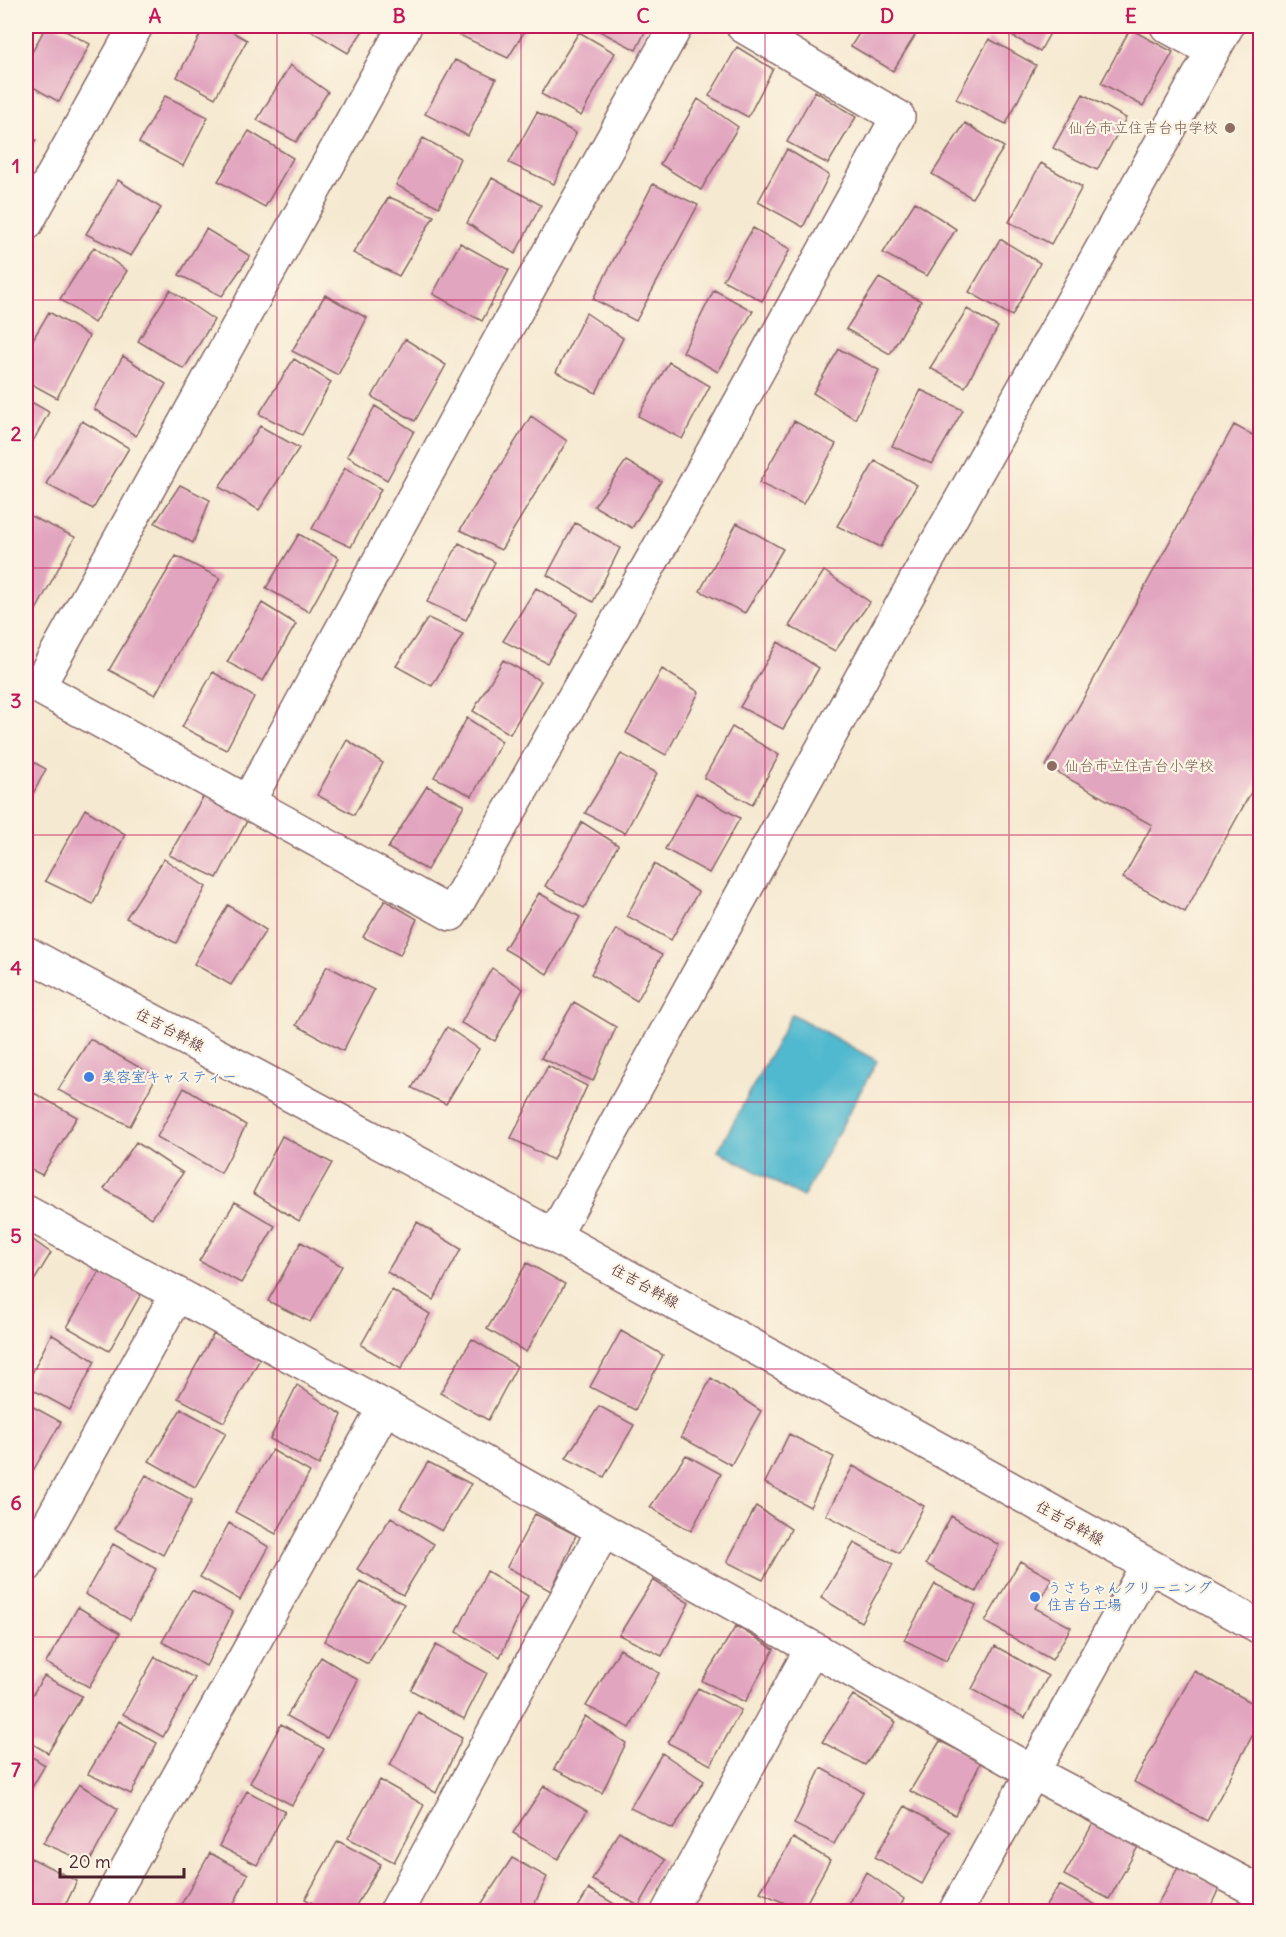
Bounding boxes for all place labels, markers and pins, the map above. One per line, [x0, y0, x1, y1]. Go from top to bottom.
place label: 仙台市立住吉台中学校 [1068, 118, 1218, 137]
marker: 仙台市立住吉台中学校 [1223, 121, 1237, 135]
place label: 仙台市立住吉台小学校 [1064, 756, 1214, 775]
marker: 仙台市立住吉台小学校 [1045, 759, 1059, 773]
place label: 美容室キャスティー [101, 1067, 237, 1086]
marker: 美容室キャスティー [82, 1070, 96, 1084]
place label: うさちゃんクリーニング 住吉台工場 [1047, 1578, 1212, 1614]
marker: うさちゃんクリーニング 住吉台工場 [1028, 1590, 1042, 1604]

